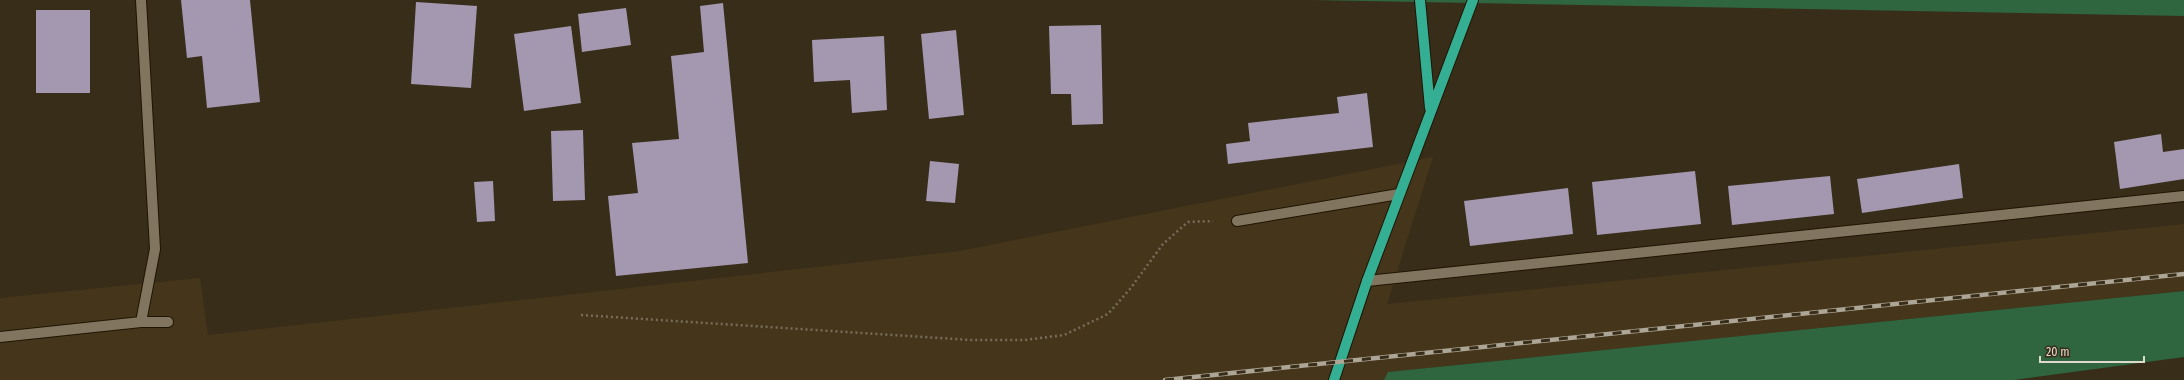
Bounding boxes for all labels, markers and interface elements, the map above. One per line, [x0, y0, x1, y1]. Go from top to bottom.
scale bar [2040, 338, 2144, 364]
text: 20 m [2046, 345, 2070, 359]

